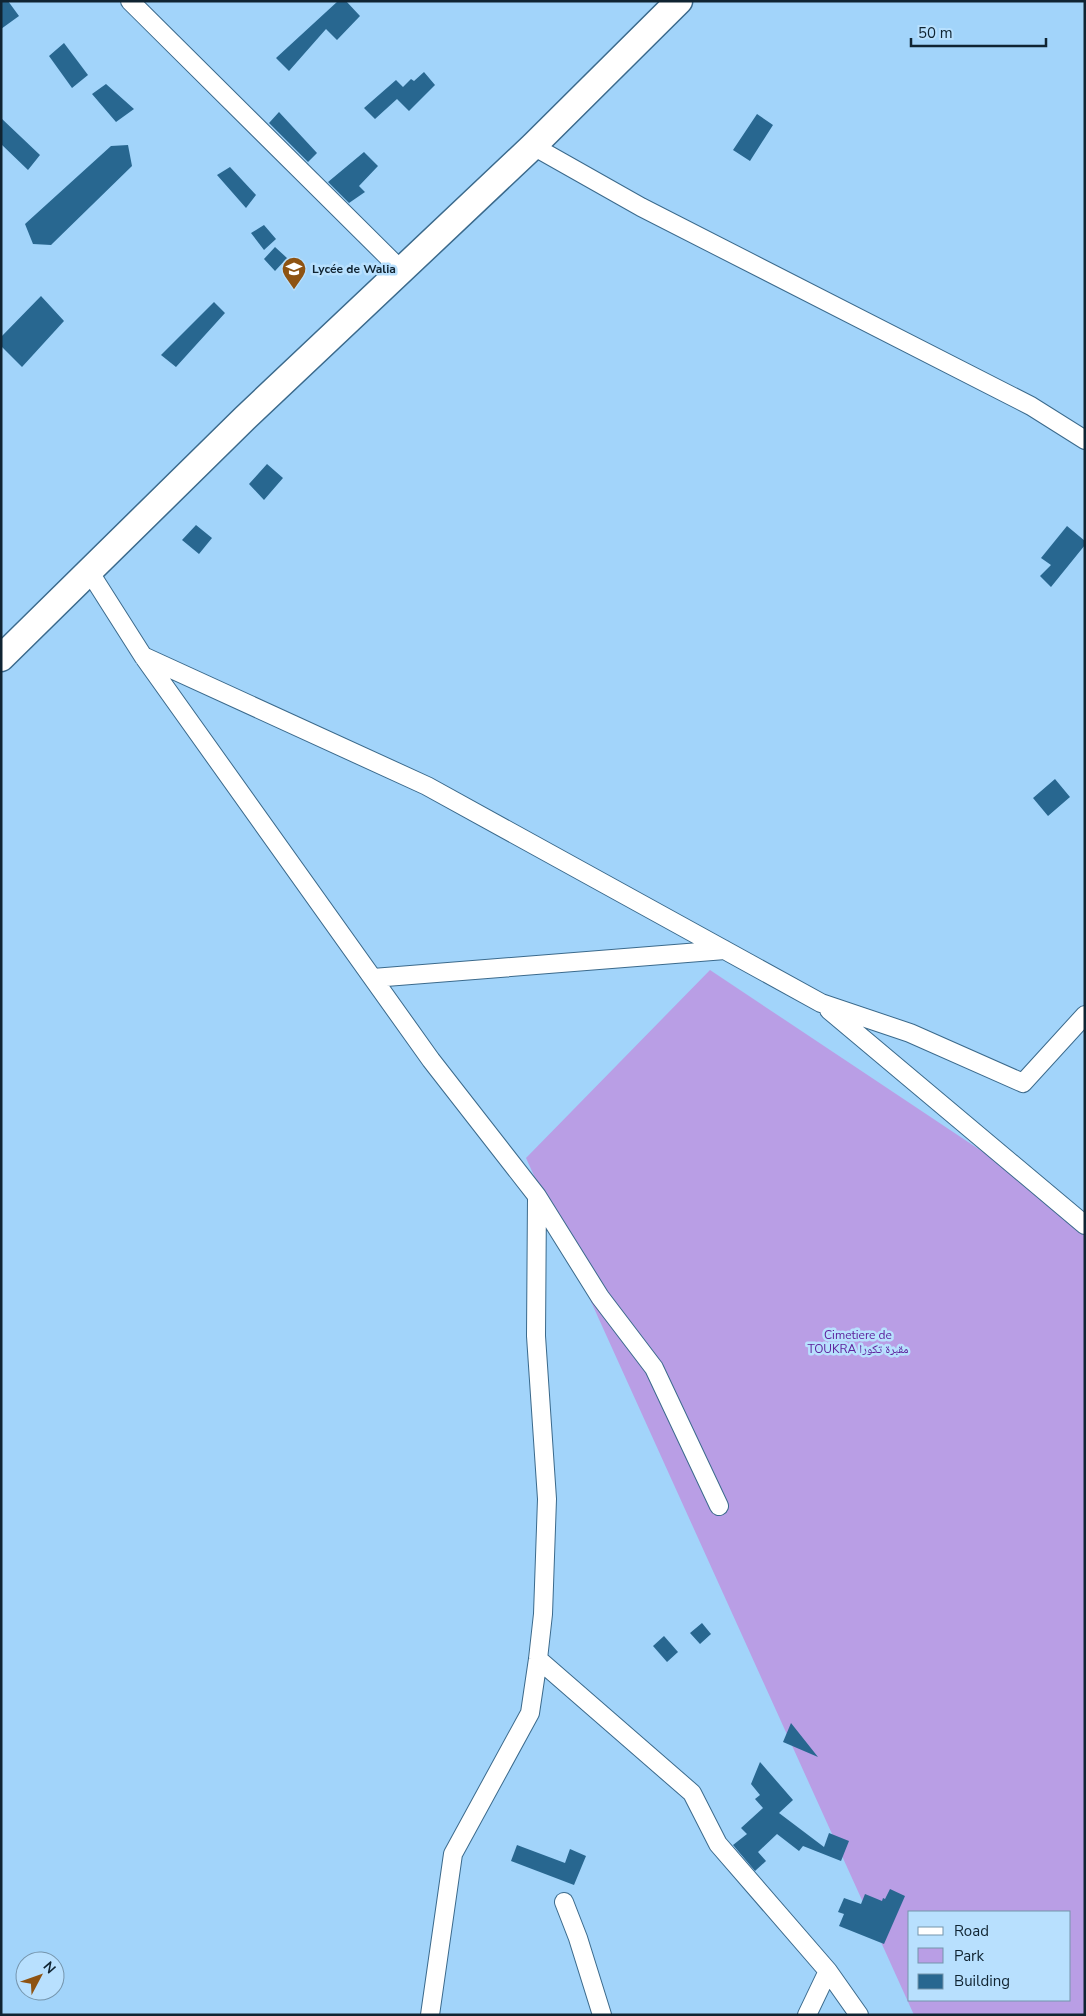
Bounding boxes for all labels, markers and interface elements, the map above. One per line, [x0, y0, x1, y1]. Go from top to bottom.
scale bar [911, 15, 1046, 47]
text: 50 m [918, 23, 953, 43]
school or university icon: Lycée de Walia [281, 256, 307, 290]
place label: Lycée de Walia [312, 261, 396, 277]
park label: Cimetiere de TOUKRA مقبرة تكورا [807, 1327, 909, 1357]
legend [908, 1911, 1071, 2001]
text: Road [954, 1921, 989, 1941]
text: Park [954, 1946, 984, 1966]
north arrow [15, 1951, 65, 2001]
text: N [39, 1958, 60, 1978]
text: Building [954, 1971, 1010, 1991]

